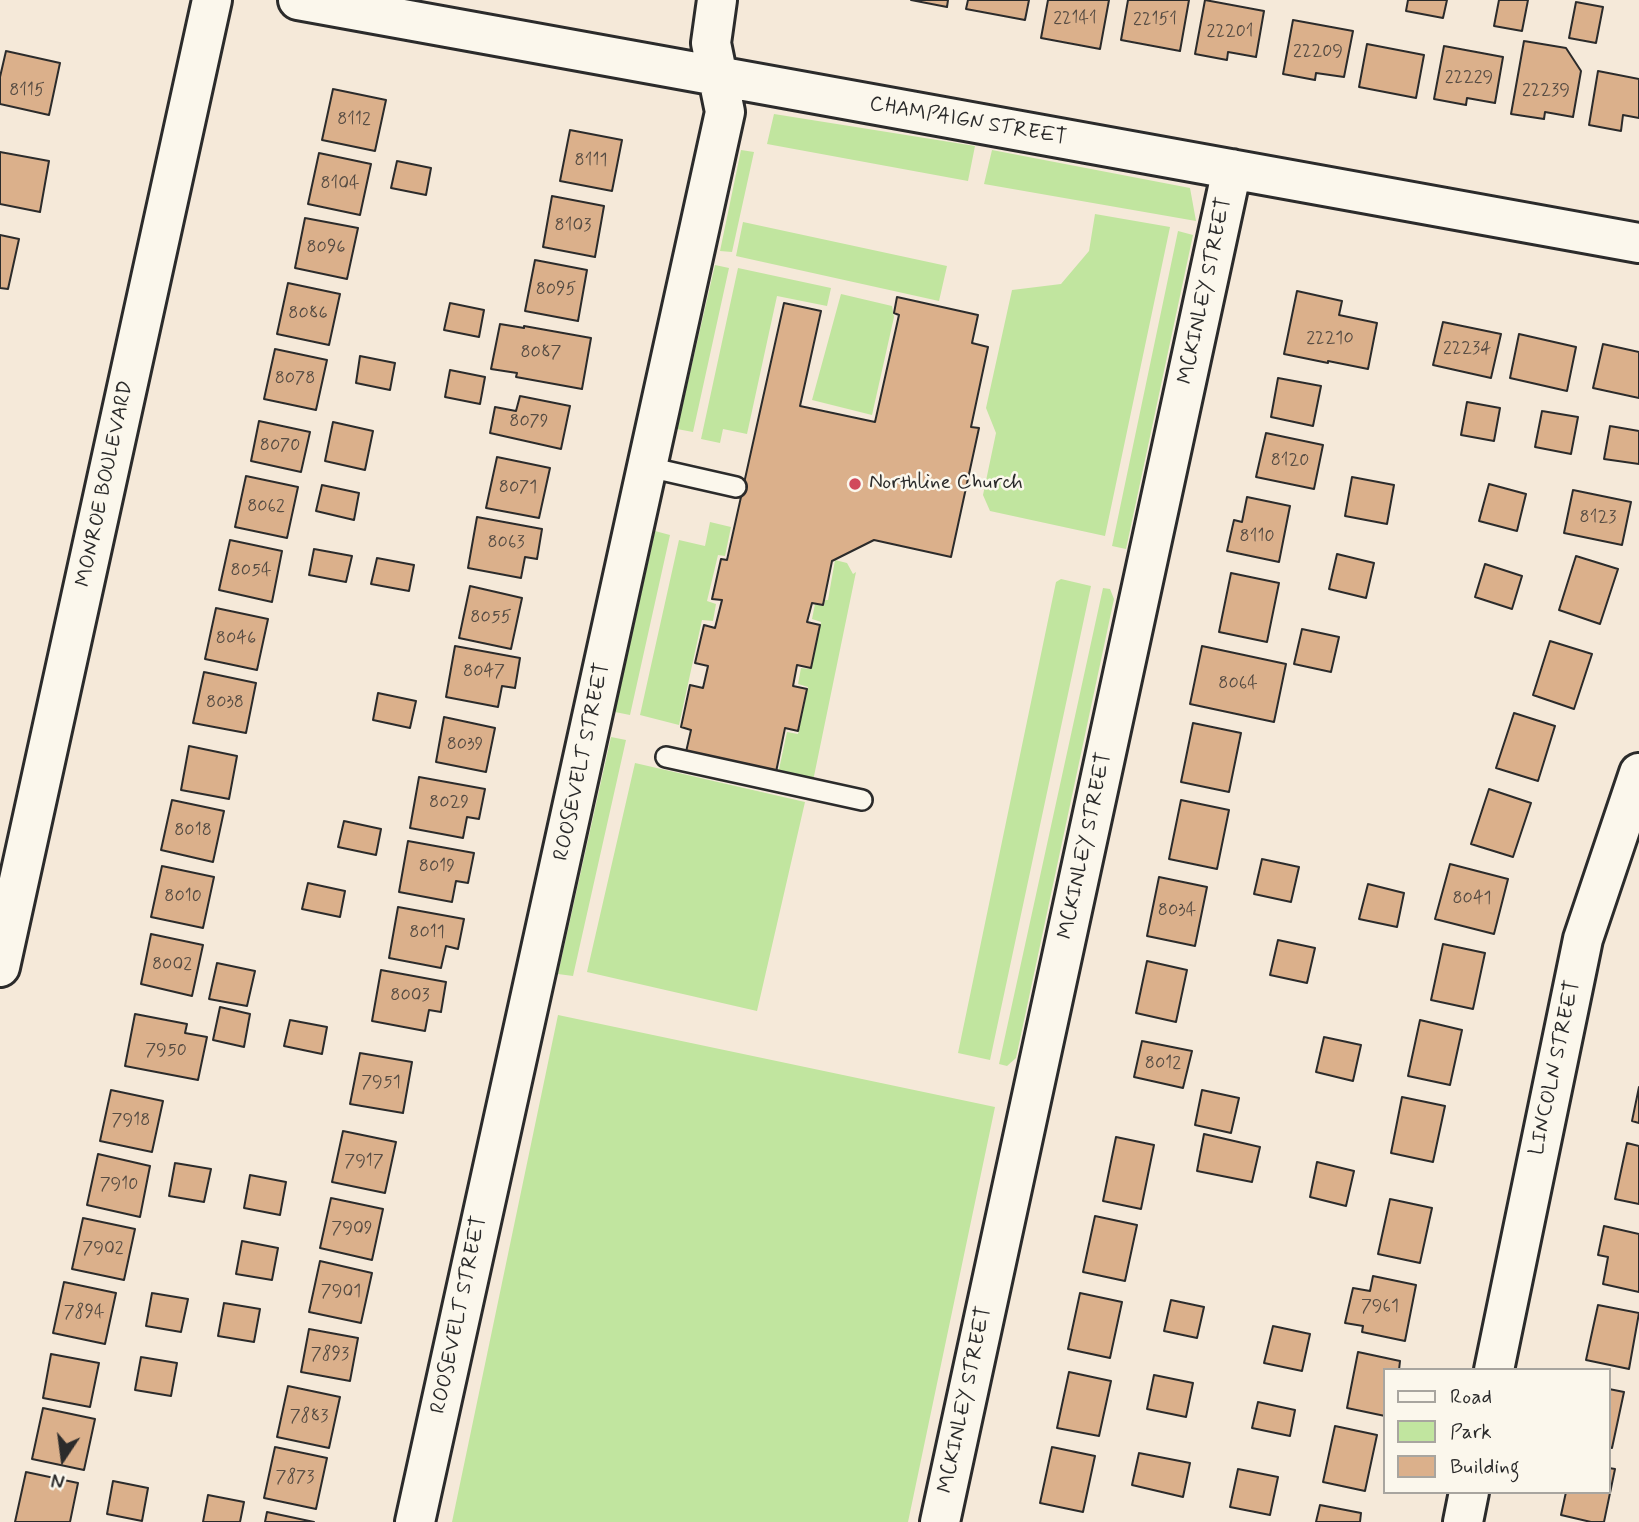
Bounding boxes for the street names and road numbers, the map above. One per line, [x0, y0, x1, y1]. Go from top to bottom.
street label: CHAMPAIGN STREET [867, 92, 1069, 152]
street label: MCKINLEY STREET [1174, 195, 1238, 387]
street label: MONROE BOULEVARD [72, 379, 140, 589]
street label: ROOSEVELT STREET [550, 661, 616, 863]
street label: MCKINLEY STREET [1054, 750, 1118, 942]
street label: LINCOLN STREET [1525, 978, 1587, 1158]
street label: ROOSEVELT STREET [427, 1214, 493, 1416]
street label: MCKINLEY STREET [934, 1304, 998, 1496]

